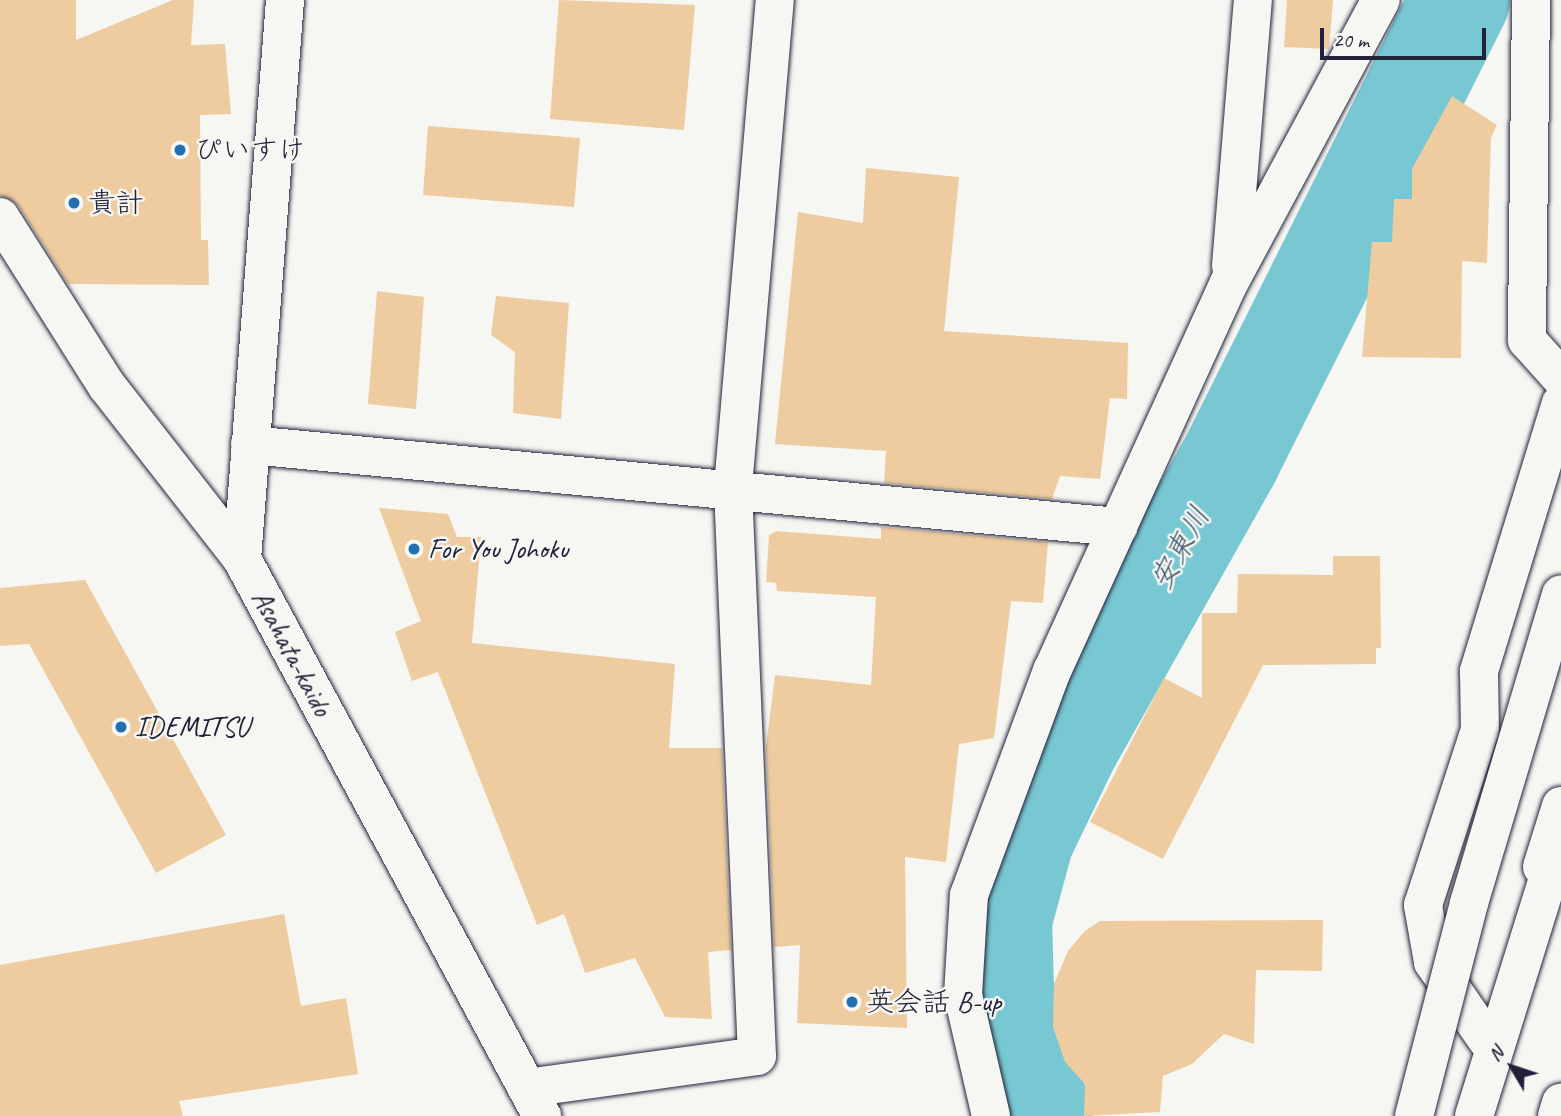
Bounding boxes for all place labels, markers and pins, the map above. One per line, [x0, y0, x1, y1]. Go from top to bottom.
place label: ぴいすけ [194, 133, 306, 167]
marker: ぴいすけ [172, 142, 188, 158]
place label: 貴計 [88, 186, 144, 220]
marker: 貴計 [66, 195, 82, 211]
place label: For You Johoku [428, 532, 568, 566]
marker: For You Johoku [406, 541, 422, 557]
place label: IDEMITSU [135, 710, 249, 744]
marker: IDEMITSU [113, 719, 129, 735]
place label: 英会話 B-up [866, 985, 1001, 1019]
marker: 英会話 B-up [844, 994, 860, 1010]

